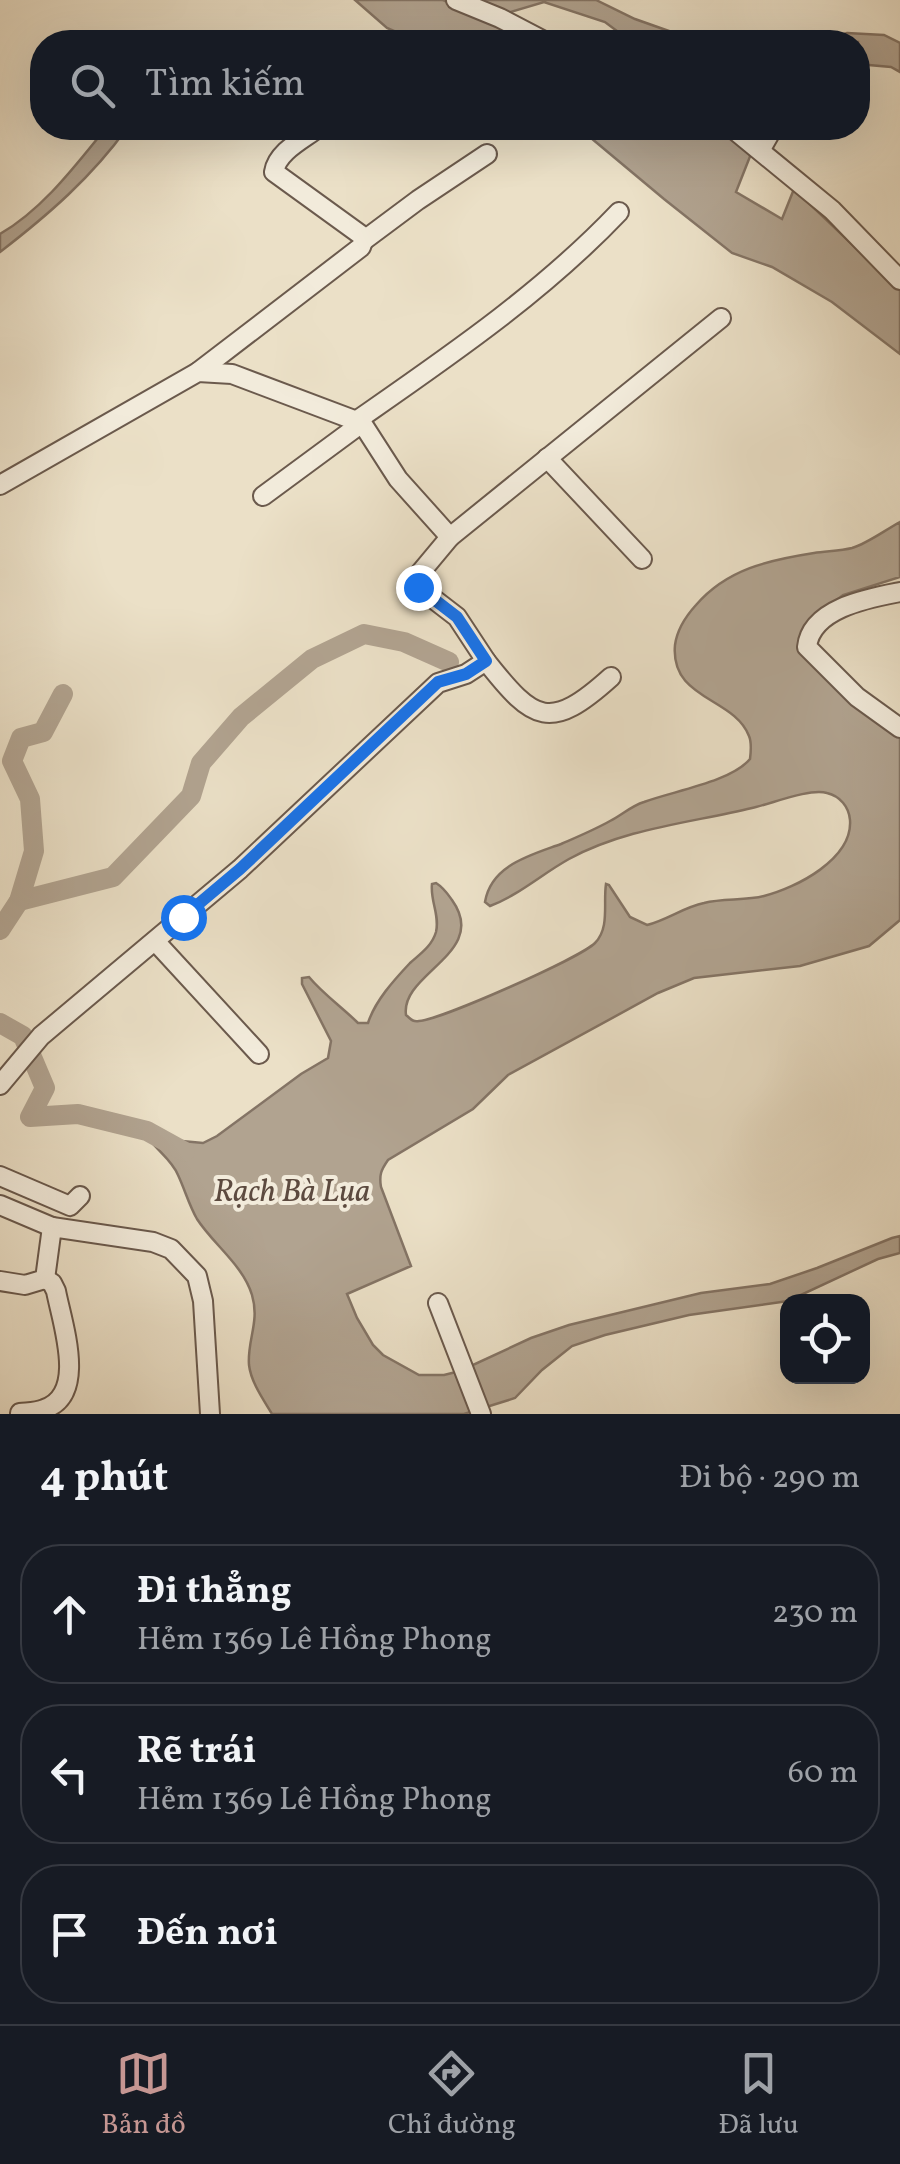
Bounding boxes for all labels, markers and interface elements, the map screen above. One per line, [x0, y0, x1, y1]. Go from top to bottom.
search box [30, 30, 870, 140]
icon: search [65, 58, 120, 113]
text: Tìm kiếm [145, 59, 305, 112]
route end [396, 565, 442, 611]
route start [161, 895, 207, 941]
water label: Rạch Bà Lụa [214, 1171, 370, 1215]
map controls [780, 1294, 870, 1384]
button: locate [780, 1294, 870, 1384]
text: 4 phút [40, 1450, 168, 1509]
text: Đi bộ · 290 m [679, 1457, 860, 1501]
text: Đi thẳng [137, 1566, 292, 1619]
icon: ahead [42, 1587, 97, 1642]
text: 230 m [772, 1592, 858, 1636]
text: Hẻm 1369 Lê Hồng Phong [137, 1619, 492, 1663]
text: Rẽ trái [137, 1726, 256, 1779]
icon: left [42, 1747, 97, 1802]
text: 60 m [788, 1752, 858, 1796]
text: Hẻm 1369 Lê Hồng Phong [137, 1779, 492, 1823]
icon: arrive [42, 1907, 97, 1962]
text: Đến nơi [137, 1908, 278, 1961]
tab: Bản đồ [101, 2046, 186, 2145]
tab: Chỉ đường [388, 2046, 516, 2145]
tab: Đã lưu [718, 2046, 799, 2145]

